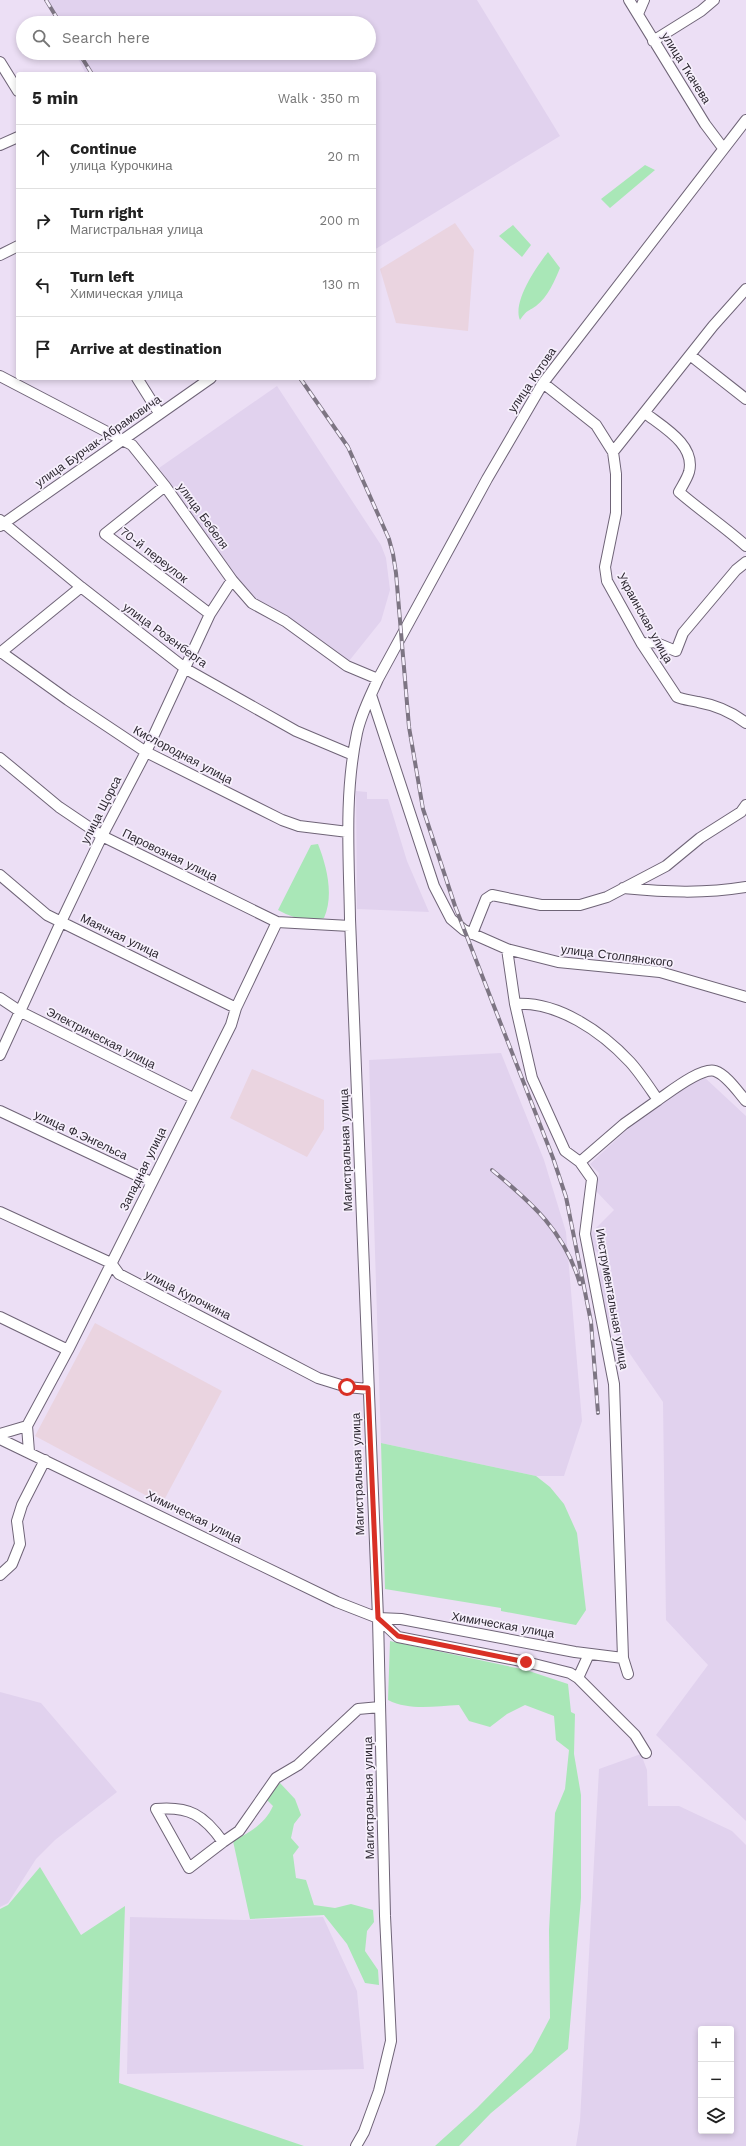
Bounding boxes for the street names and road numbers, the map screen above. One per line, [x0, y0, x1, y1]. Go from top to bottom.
street label: улица Ткачева [658, 30, 714, 107]
street label: улица Котова [505, 345, 559, 415]
street label: улица Бурчак-Абрамовича [32, 392, 164, 490]
street label: улица Бебеля [174, 480, 232, 552]
street label: 70-й переулок [117, 524, 191, 586]
street label: Украинская улица [614, 571, 676, 666]
street label: улица Розенберга [120, 600, 210, 670]
street label: Кислородная улица [131, 723, 235, 787]
street label: улица Щорса [78, 773, 124, 846]
street label: Паровозная улица [120, 826, 220, 884]
street label: Маячная улица [78, 911, 162, 961]
street label: улица Столпянского [560, 942, 674, 970]
street label: Электрическая улица [44, 1004, 158, 1072]
street label: Магистральная улица [337, 1088, 355, 1212]
street label: улица Ф.Энгельса [32, 1107, 130, 1163]
street label: Западная улица [117, 1125, 169, 1213]
street label: Инструментальная улица [593, 1227, 631, 1371]
street label: улица Курочкина [143, 1267, 234, 1323]
street label: Магистральная улица [349, 1412, 367, 1536]
street label: Химическая улица [144, 1488, 244, 1546]
street label: Химическая улица [450, 1609, 556, 1641]
street label: Магистральная улица [361, 1736, 377, 1860]

